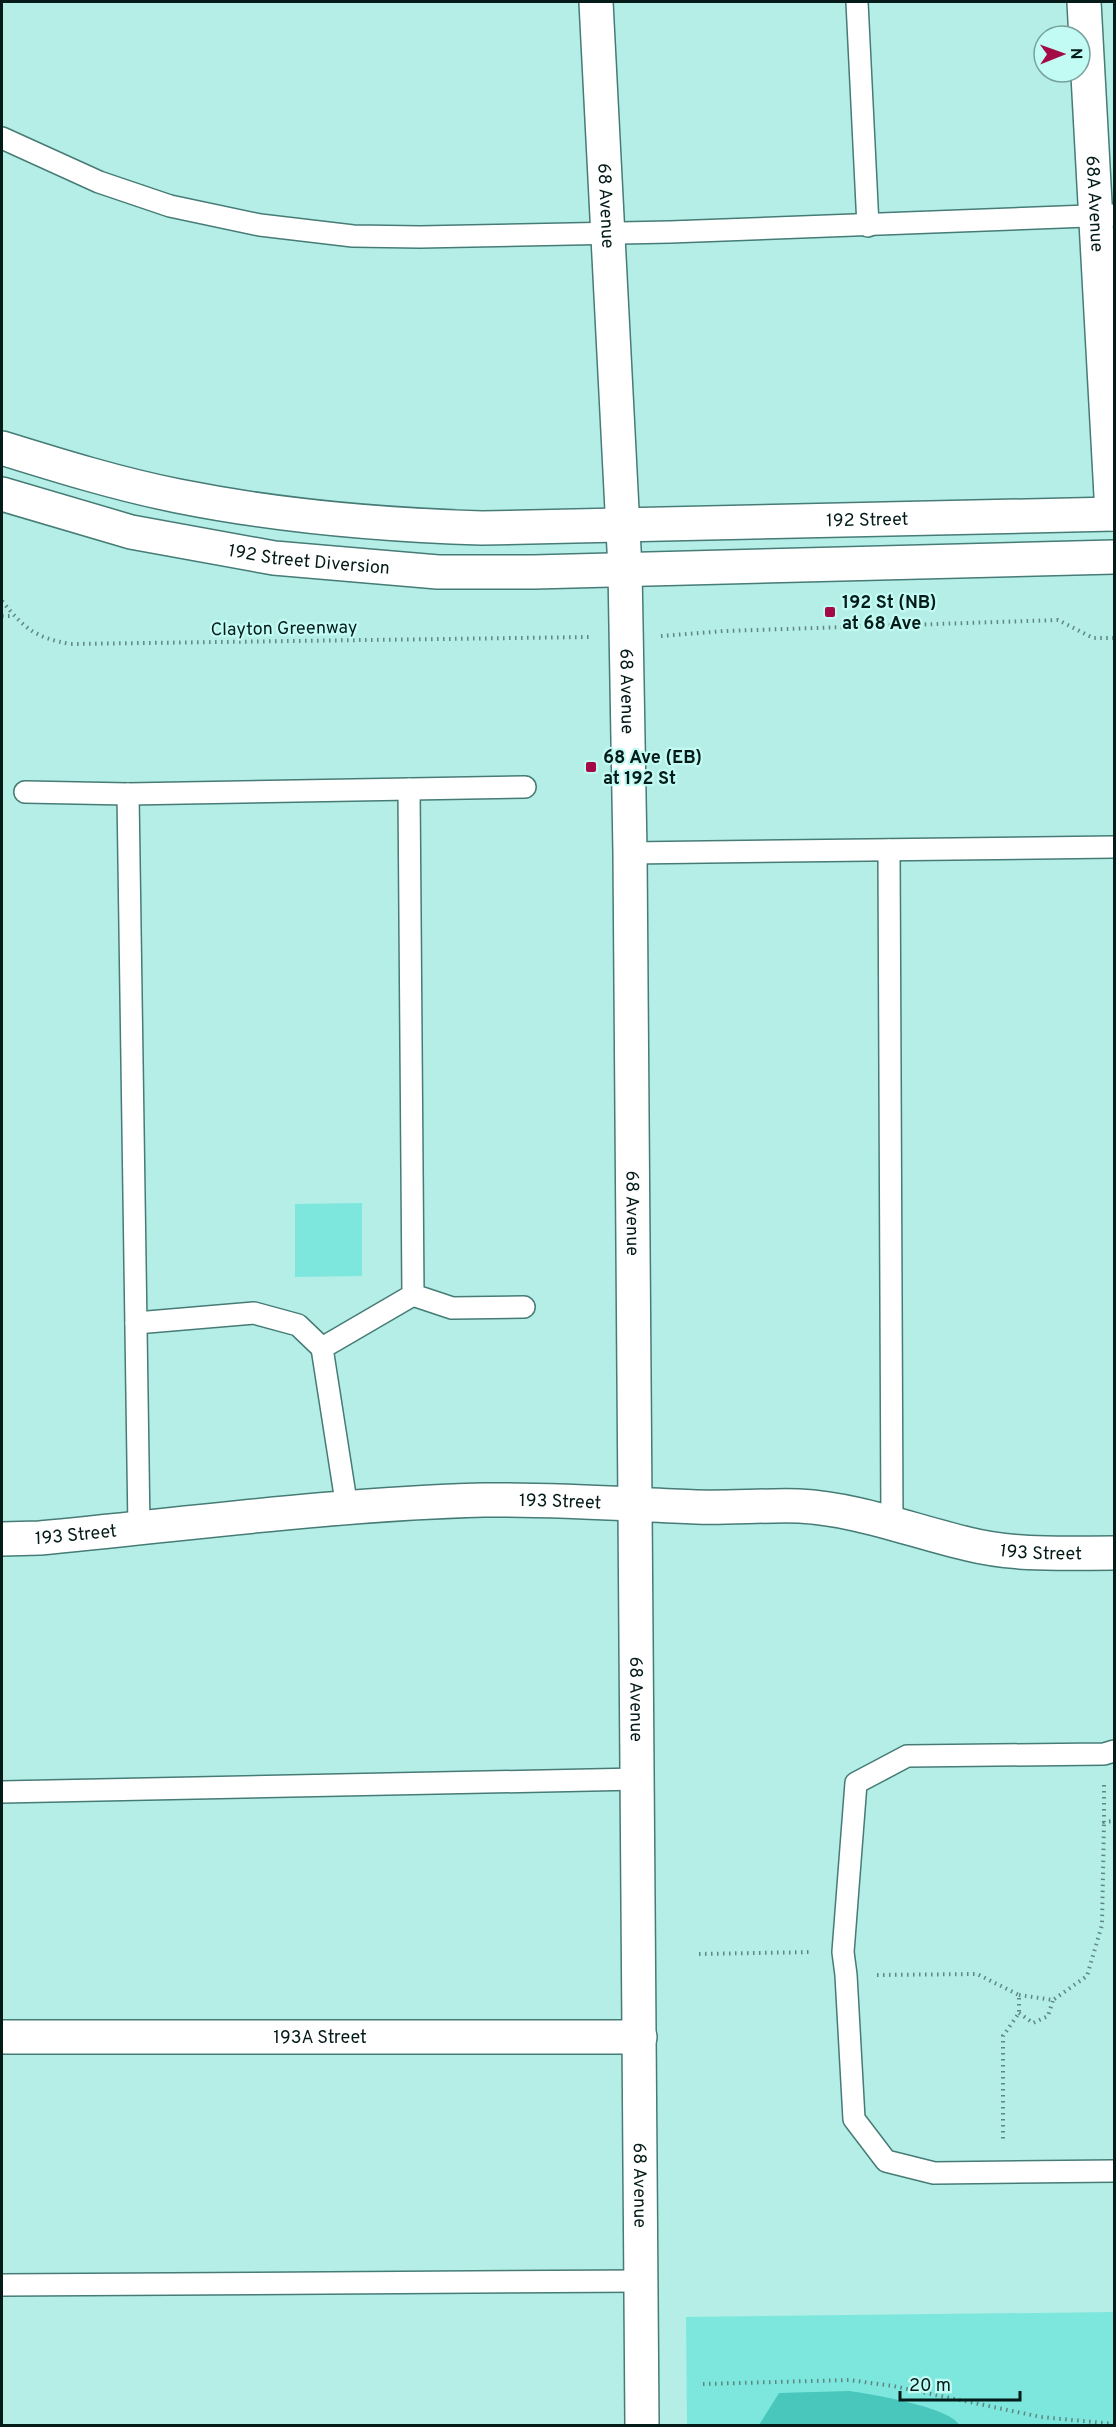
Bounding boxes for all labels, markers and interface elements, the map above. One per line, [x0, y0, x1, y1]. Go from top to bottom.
north arrow [1032, 24, 1092, 84]
text: N [1065, 48, 1085, 60]
street label: 68A Avenue [1079, 155, 1108, 253]
street label: 68 Avenue [591, 163, 619, 249]
street label: 192 Street [826, 509, 909, 533]
street label: 192 Street Diversion [226, 540, 391, 581]
place label: 192 St (NB) at 68 Ave [842, 592, 937, 636]
marker: 192 St (NB) at 68 Ave [823, 605, 837, 619]
street label: Clayton Greenway [210, 617, 358, 642]
street label: 68 Avenue [613, 648, 638, 734]
place label: 68 Ave (EB) at 192 St [603, 747, 702, 791]
marker: 68 Ave (EB) at 192 St [584, 760, 598, 774]
street label: 68 Avenue [619, 1170, 643, 1256]
street label: 193 Street [519, 1490, 602, 1515]
street label: 193 Street [35, 1520, 118, 1551]
street label: 193 Street [998, 1540, 1082, 1566]
street label: 68 Avenue [623, 1656, 647, 1742]
street label: 193A Street [273, 2027, 367, 2050]
street label: 68 Avenue [627, 2142, 650, 2228]
scale bar [900, 2364, 1020, 2402]
text: 20 m [909, 2375, 951, 2398]

